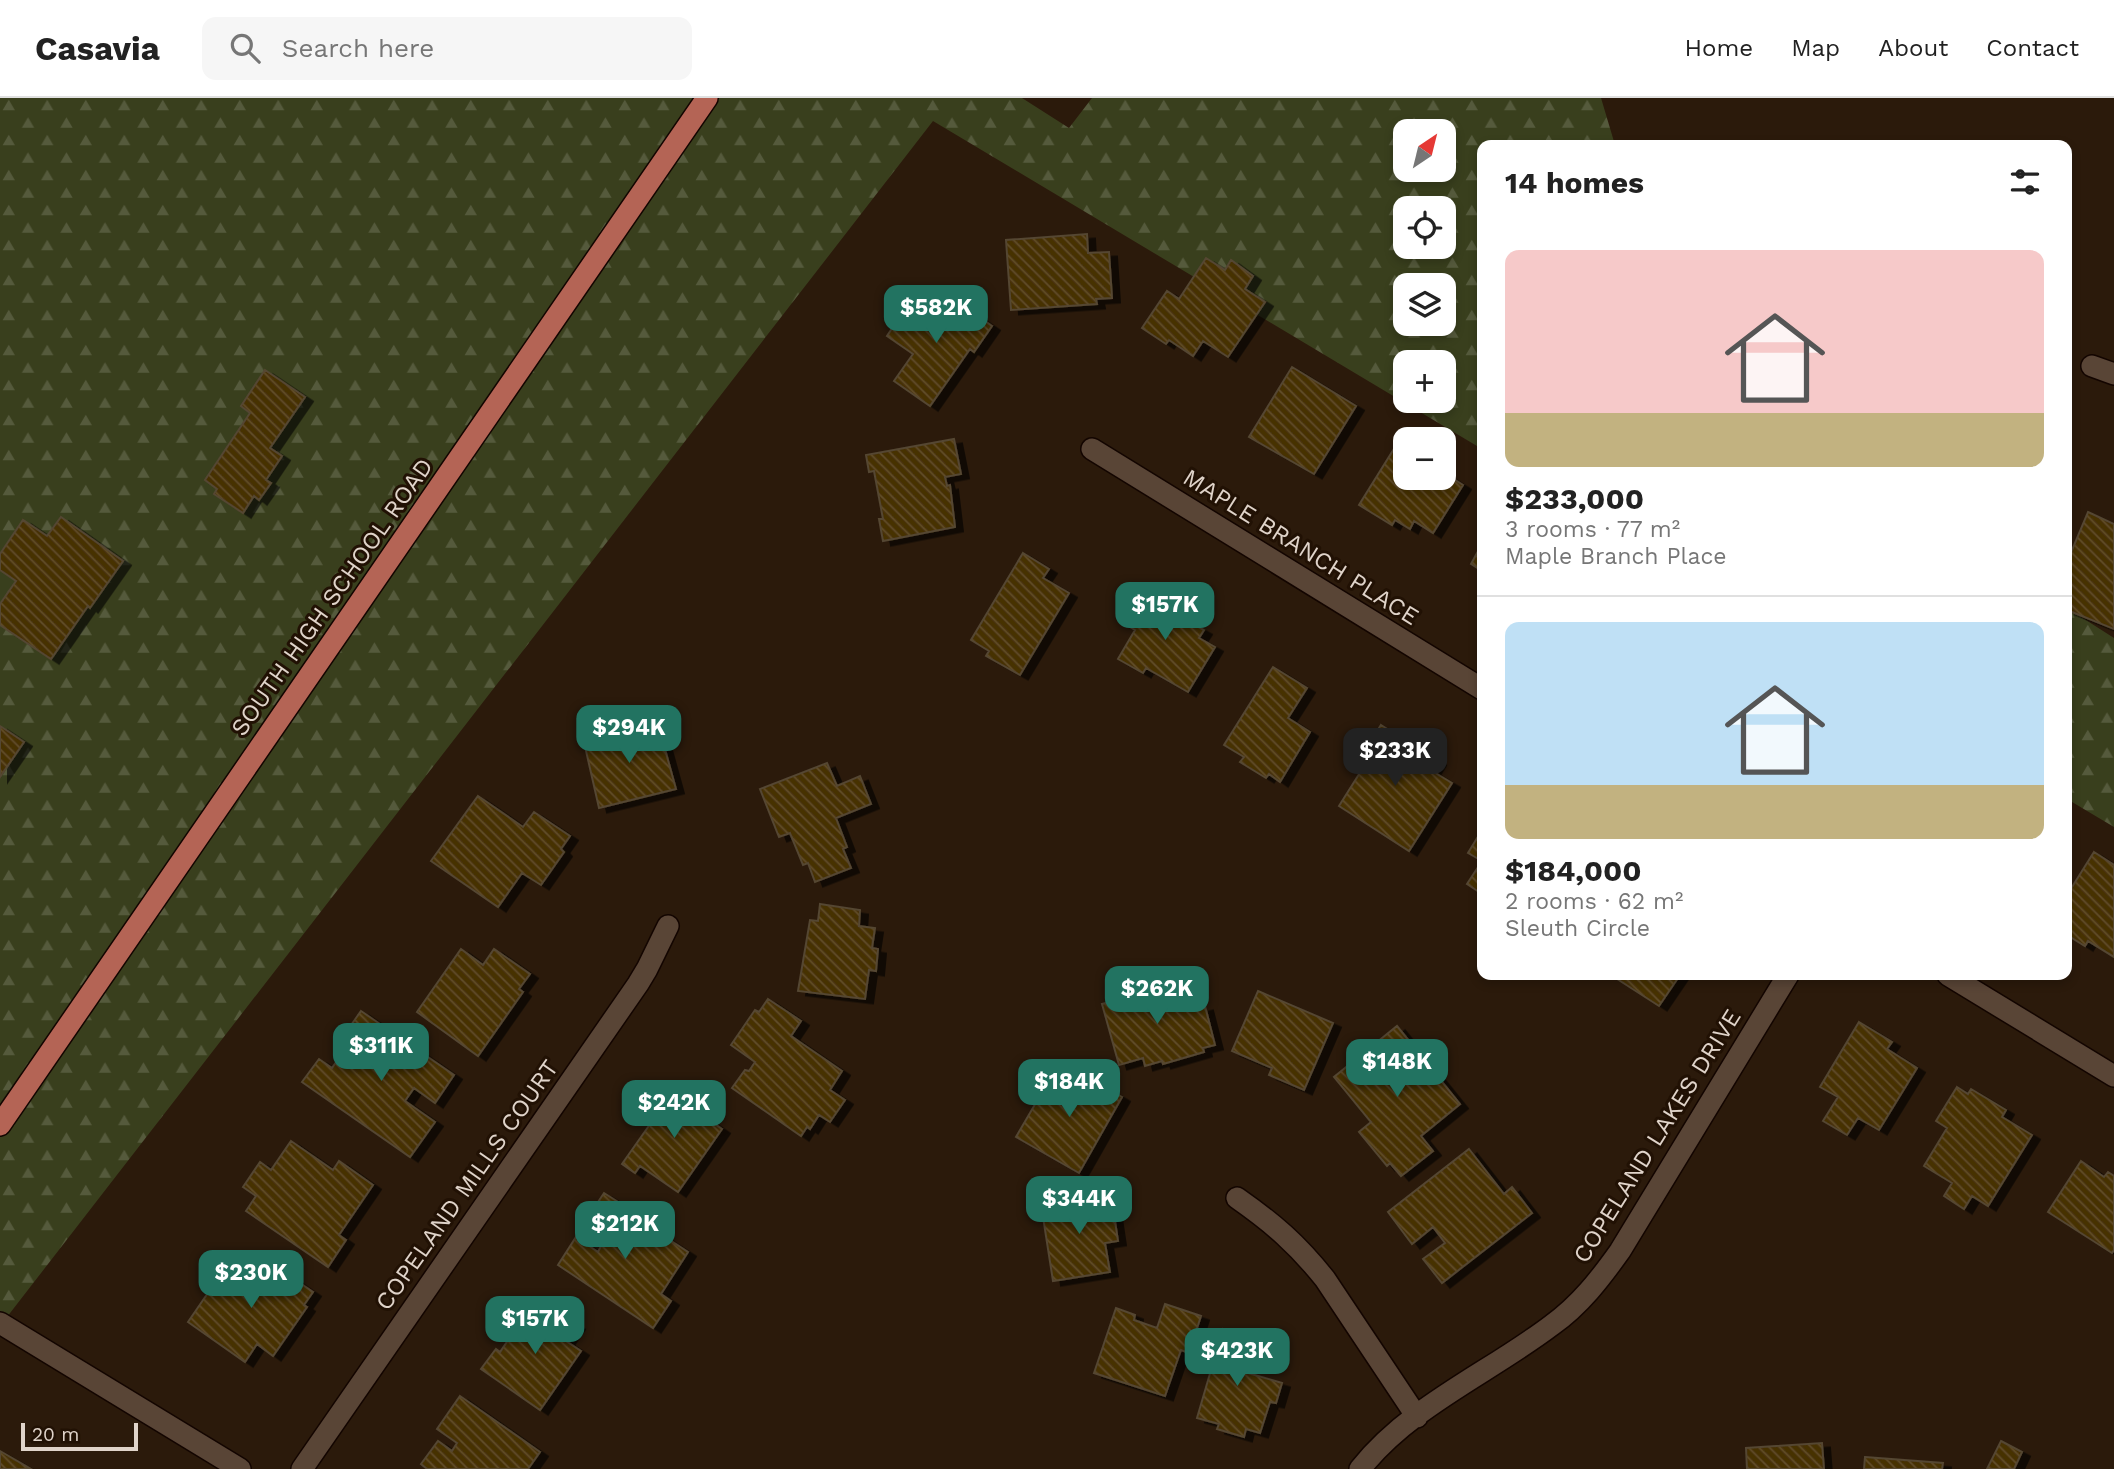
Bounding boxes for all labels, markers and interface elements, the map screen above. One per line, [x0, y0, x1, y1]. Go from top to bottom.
search box [202, 17, 692, 80]
text: Casavia [35, 29, 160, 68]
icon: search [226, 29, 264, 67]
text: Search here [282, 33, 434, 63]
text: Home [1685, 34, 1753, 62]
text: Map [1791, 34, 1840, 62]
text: About [1878, 34, 1948, 62]
text: Contact [1986, 34, 2079, 62]
north arrow [1393, 119, 1456, 182]
map controls [1393, 119, 1456, 490]
icon: filters [2006, 163, 2044, 201]
text: 14 homes [1505, 165, 1644, 200]
button: locate [1393, 196, 1456, 259]
button: layers [1393, 273, 1456, 336]
pin: $582K [887, 286, 985, 345]
text: $582K [900, 294, 972, 321]
icon: home [1712, 295, 1838, 421]
button: + [1393, 350, 1456, 413]
button: − [1393, 427, 1456, 490]
street label: SOUTH HIGH SCHOOL ROAD [225, 453, 439, 741]
street label: MAPLE BRANCH PLACE [1178, 463, 1424, 631]
text: $233,000 [1505, 481, 1644, 516]
text: 3 rooms · 77 m² [1505, 516, 1680, 543]
text: Maple Branch Place [1505, 543, 1727, 570]
pin: $157K [1116, 582, 1214, 642]
text: $157K [1131, 591, 1199, 618]
icon: home [1712, 667, 1838, 793]
pin: $294K [580, 706, 678, 765]
text: $294K [592, 714, 666, 741]
pin: $233K [1346, 728, 1444, 788]
text: $233K [1359, 737, 1431, 764]
text: $184,000 [1505, 853, 1642, 888]
text: 2 rooms · 62 m² [1505, 888, 1683, 915]
text: Sleuth Circle [1505, 915, 1650, 942]
pin: $262K [1108, 967, 1206, 1026]
text: $262K [1121, 975, 1193, 1002]
street label: COPELAND LAKES DRIVE [1567, 1004, 1747, 1268]
pin: $311K [332, 1024, 430, 1083]
text: $311K [349, 1032, 413, 1059]
pin: $148K [1348, 1040, 1446, 1099]
text: $148K [1362, 1048, 1432, 1075]
street label: COPELAND MILLS COURT [370, 1055, 564, 1315]
pin: $184K [1020, 1060, 1118, 1119]
text: $184K [1034, 1068, 1104, 1095]
pin: $242K [625, 1080, 723, 1140]
text: $242K [638, 1089, 710, 1116]
pin: $344K [1030, 1176, 1128, 1236]
text: $344K [1042, 1185, 1116, 1212]
pin: $212K [576, 1202, 674, 1261]
text: $212K [591, 1210, 659, 1237]
pin: $230K [202, 1250, 300, 1310]
text: $230K [215, 1259, 287, 1286]
pin: $157K [486, 1296, 584, 1356]
text: $157K [501, 1305, 569, 1332]
pin: $423K [1188, 1328, 1286, 1388]
text: $423K [1201, 1337, 1273, 1364]
scale bar [21, 1420, 138, 1452]
text: 20 m [32, 1423, 79, 1446]

